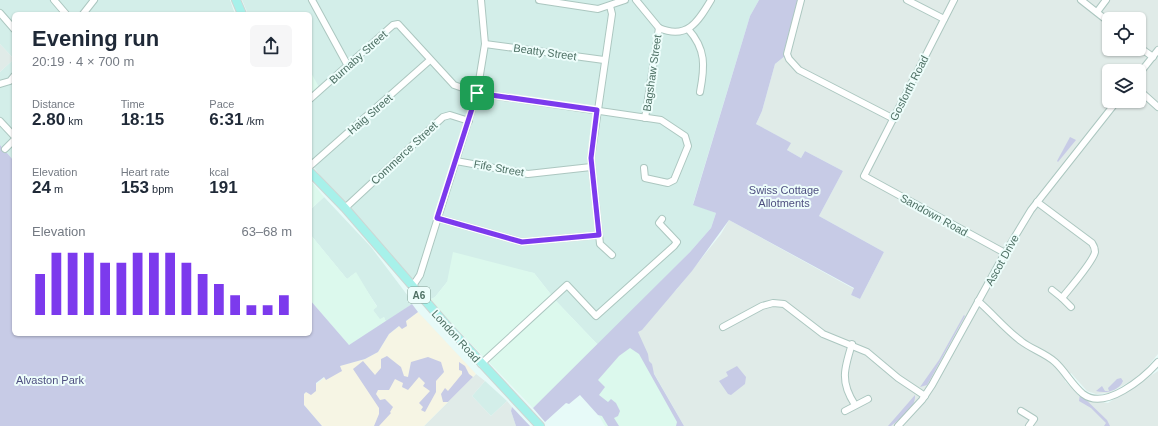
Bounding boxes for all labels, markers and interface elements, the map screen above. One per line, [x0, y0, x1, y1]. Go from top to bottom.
map controls [1102, 12, 1146, 108]
button: locate [1102, 12, 1146, 56]
button: share [250, 25, 292, 67]
text: Evening run [32, 26, 159, 51]
street label: Burnaby Street [327, 28, 389, 86]
street label: Bagshaw Street [641, 34, 663, 112]
street label: Beatty Street [513, 42, 577, 62]
street label: Gosforth Road [887, 53, 931, 123]
text: 20:19 · 4 × 700 m [32, 54, 134, 69]
button: layers [1102, 64, 1146, 108]
pin [460, 76, 494, 110]
icon: arrive [466, 82, 488, 104]
street label: Haig Street [345, 91, 395, 137]
text: Distance [32, 98, 75, 110]
text: Time [121, 98, 145, 110]
text: Pace [209, 98, 234, 110]
text: 2.80 [32, 110, 65, 129]
text: 18:15 [121, 110, 164, 129]
text: 6:31 [209, 110, 243, 129]
text: km [65, 115, 83, 127]
text: /km [243, 115, 264, 127]
street label: Commerce Street [368, 119, 440, 187]
street label: Fife Street [473, 158, 525, 178]
text: Elevation [32, 166, 77, 178]
text: Heart rate [121, 166, 170, 178]
text: kcal [209, 166, 229, 178]
text: 24 [32, 178, 51, 197]
text: 153 [121, 178, 149, 197]
text: 191 [209, 178, 238, 197]
text: m [51, 183, 63, 195]
text: bpm [149, 183, 174, 195]
park label: Swiss Cottage Allotments [749, 184, 819, 209]
street label: Sandown Road [898, 192, 970, 238]
text: Elevation [32, 224, 85, 239]
text: 63–68 m [241, 224, 292, 239]
street label: Ascot Drive [983, 232, 1021, 288]
road number: A6 [408, 287, 430, 303]
street label: London Road [429, 307, 483, 365]
park label: Alvaston Park [16, 374, 84, 386]

